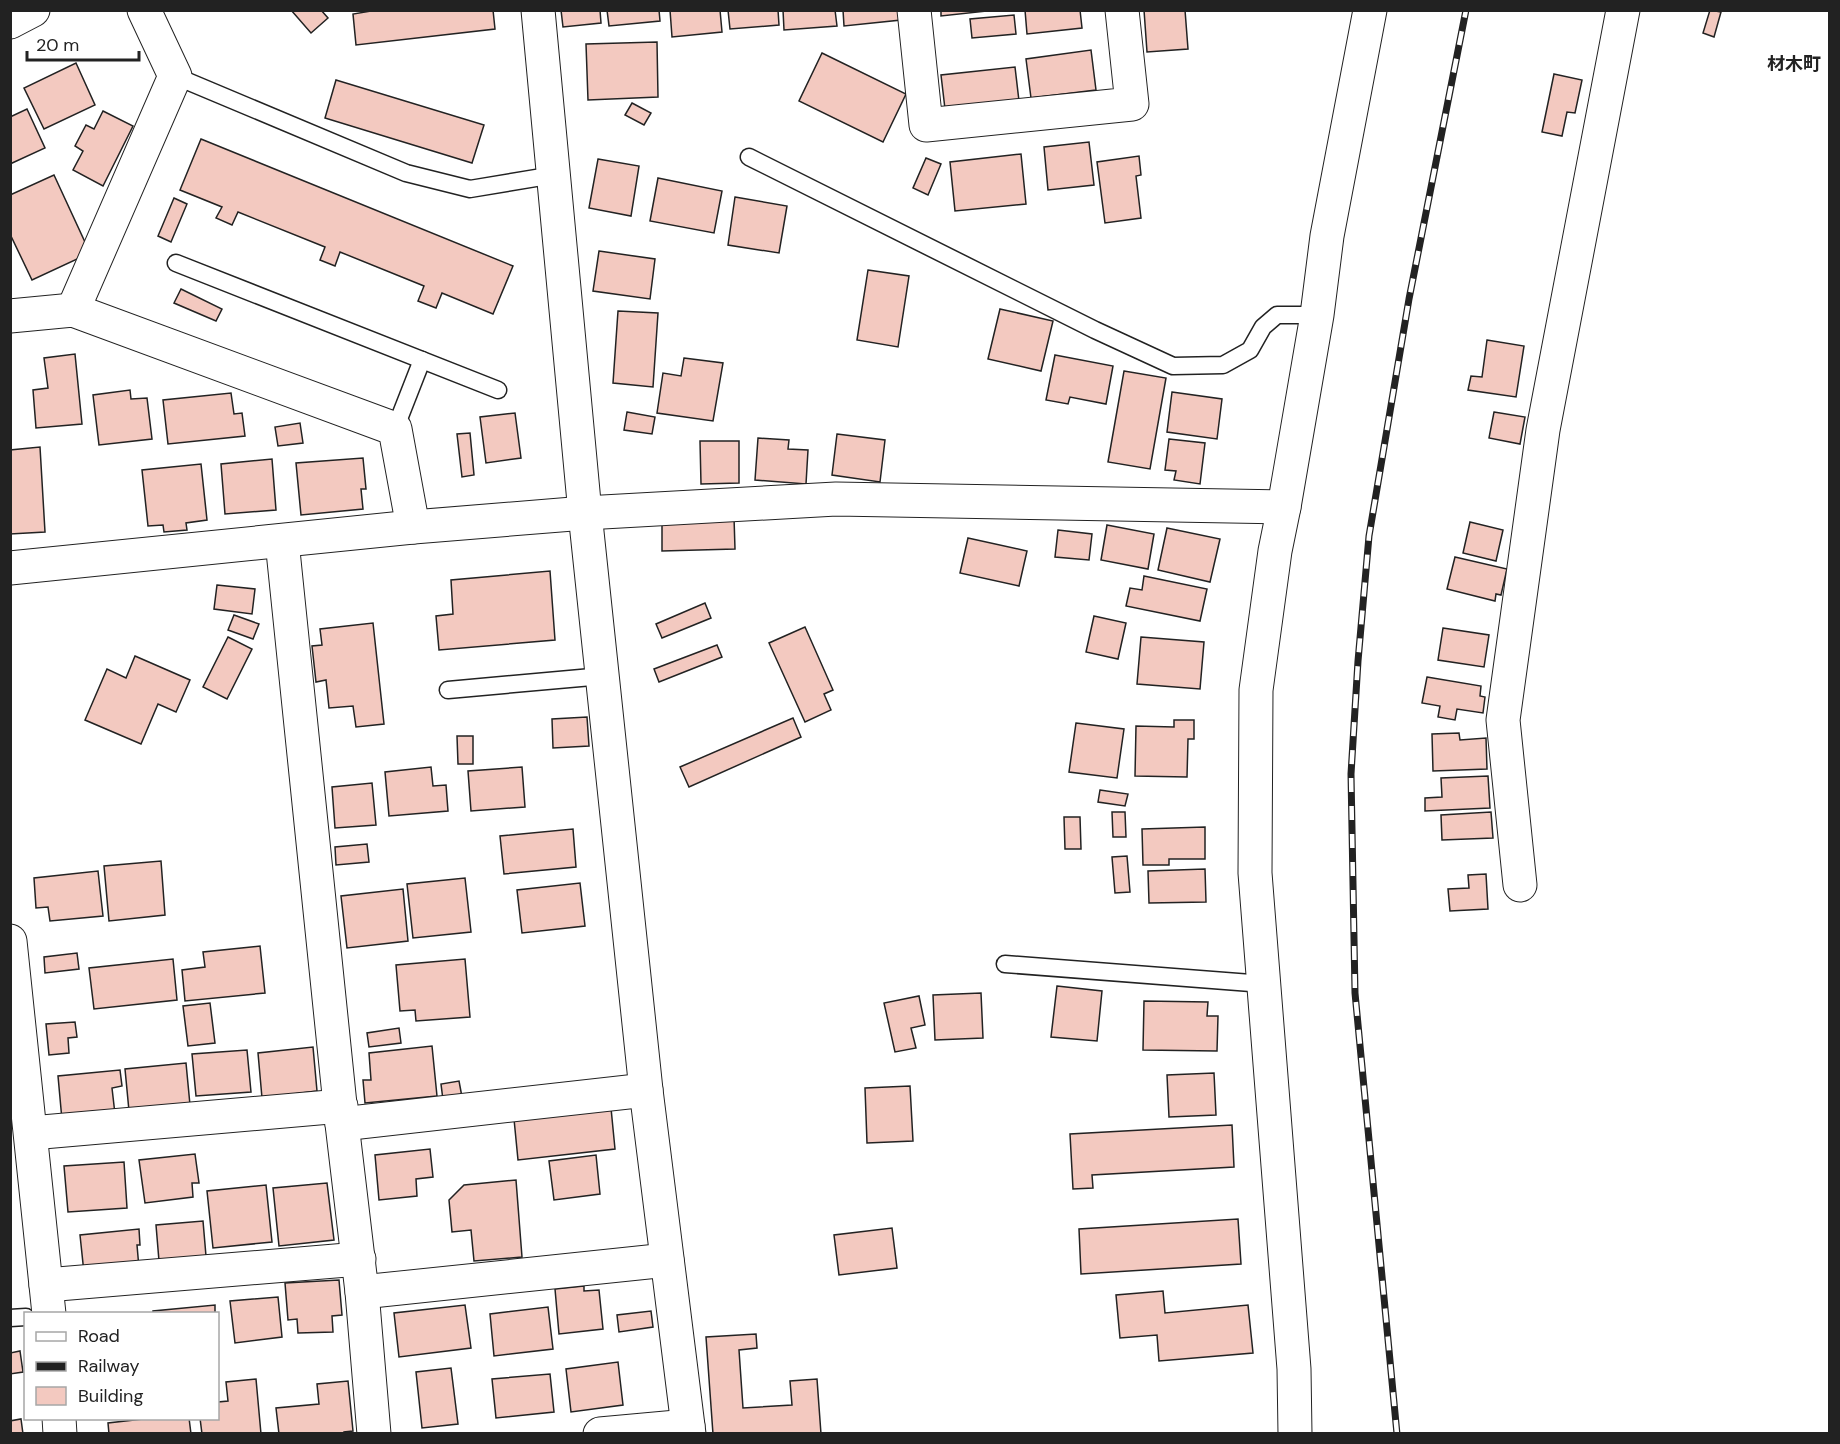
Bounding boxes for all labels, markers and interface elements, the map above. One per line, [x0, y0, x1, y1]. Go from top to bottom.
scale bar [27, 24, 140, 62]
text: 20 m [36, 33, 79, 57]
district label: 材木町 [1767, 52, 1821, 76]
legend [24, 1312, 219, 1420]
text: Road [78, 1324, 120, 1348]
text: Railway [78, 1354, 140, 1378]
text: Building [78, 1384, 143, 1408]

